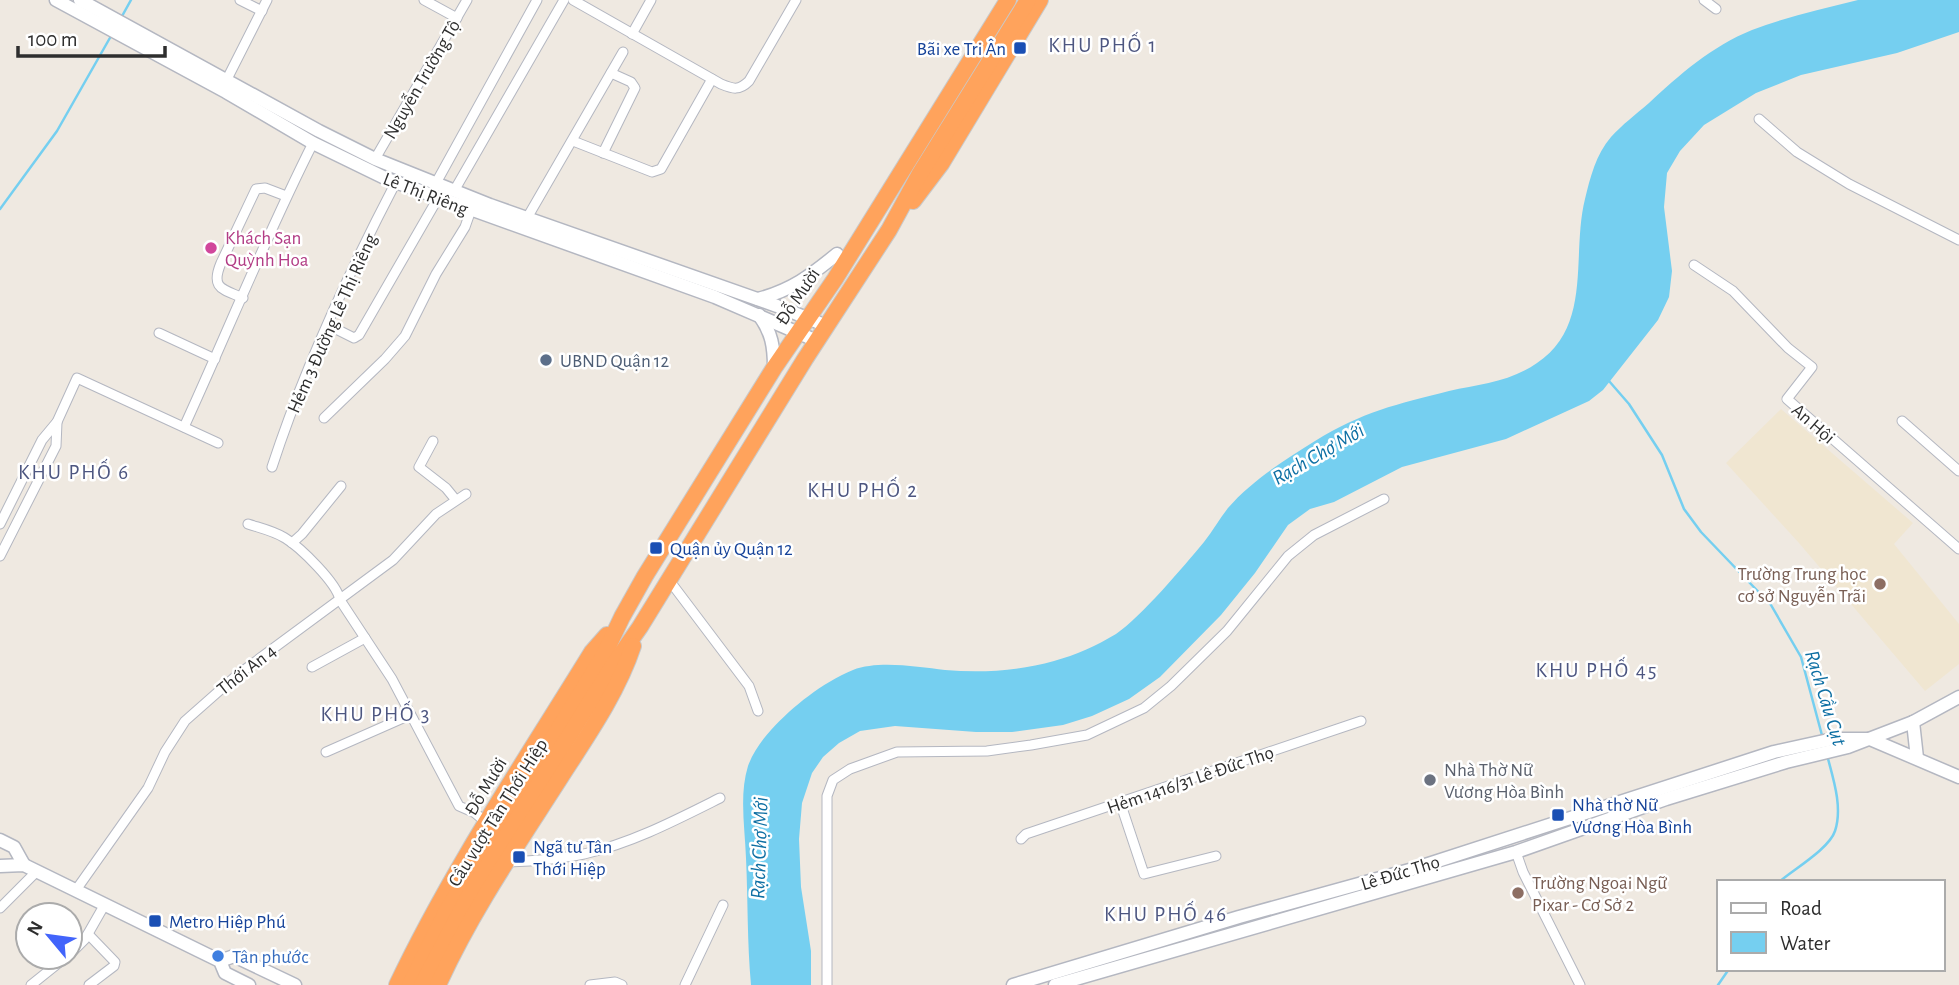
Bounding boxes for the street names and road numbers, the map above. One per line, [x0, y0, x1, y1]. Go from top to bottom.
street label: Nguyễn Trường Tộ [380, 16, 464, 143]
street label: Lê Thị Riêng [380, 170, 471, 220]
street label: Hẻm 3 Đường Lê Thị Riêng [284, 230, 381, 416]
street label: Đỗ Mười [772, 264, 824, 329]
street label: An Hội [1788, 400, 1838, 448]
street label: Thới An 4 [214, 641, 280, 699]
street label: Cầu vượt Tân Thới Hiệp [445, 735, 552, 890]
street label: Hẻm 1416/31 Lê Đức Thọ [1105, 743, 1276, 818]
street label: Đỗ Mười [461, 754, 511, 819]
street label: Lê Đức Thọ [1359, 852, 1442, 894]

